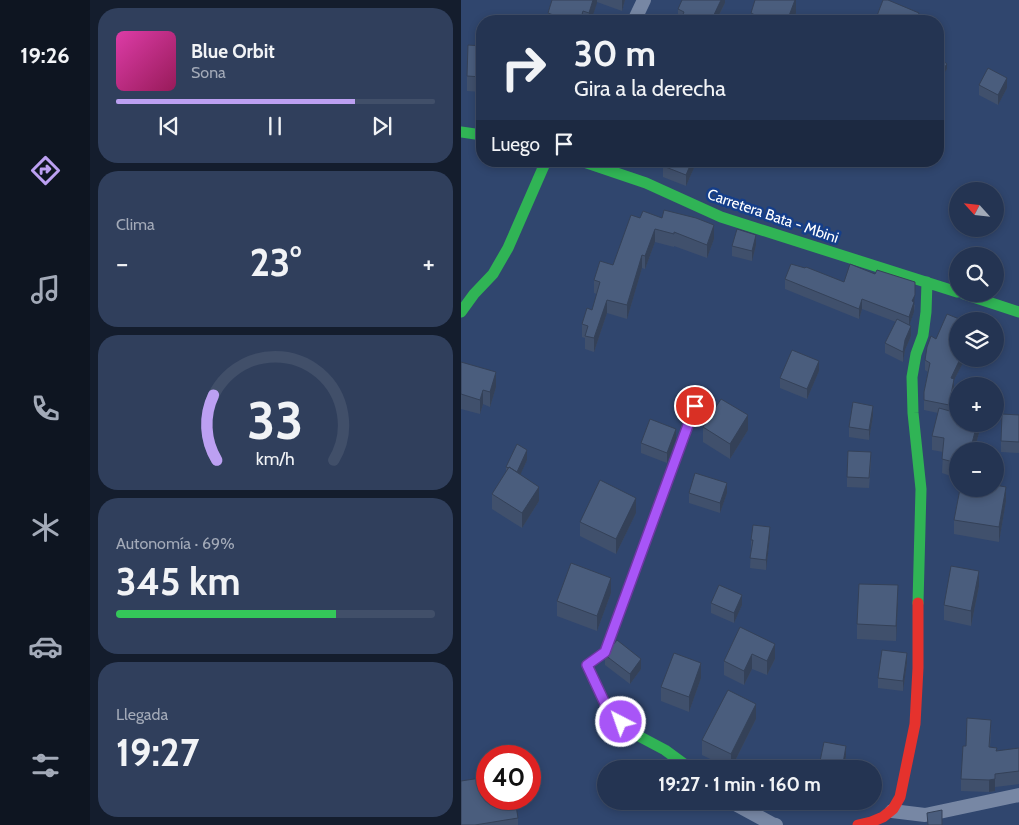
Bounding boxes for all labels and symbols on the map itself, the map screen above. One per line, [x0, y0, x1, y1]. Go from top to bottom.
north arrow [949, 182, 1003, 238]
street label: Carretera Bata - Mbini [705, 185, 841, 247]
pin [674, 385, 716, 427]
position arrow [594, 695, 646, 747]
speed limit sign: 40 [476, 745, 541, 810]

